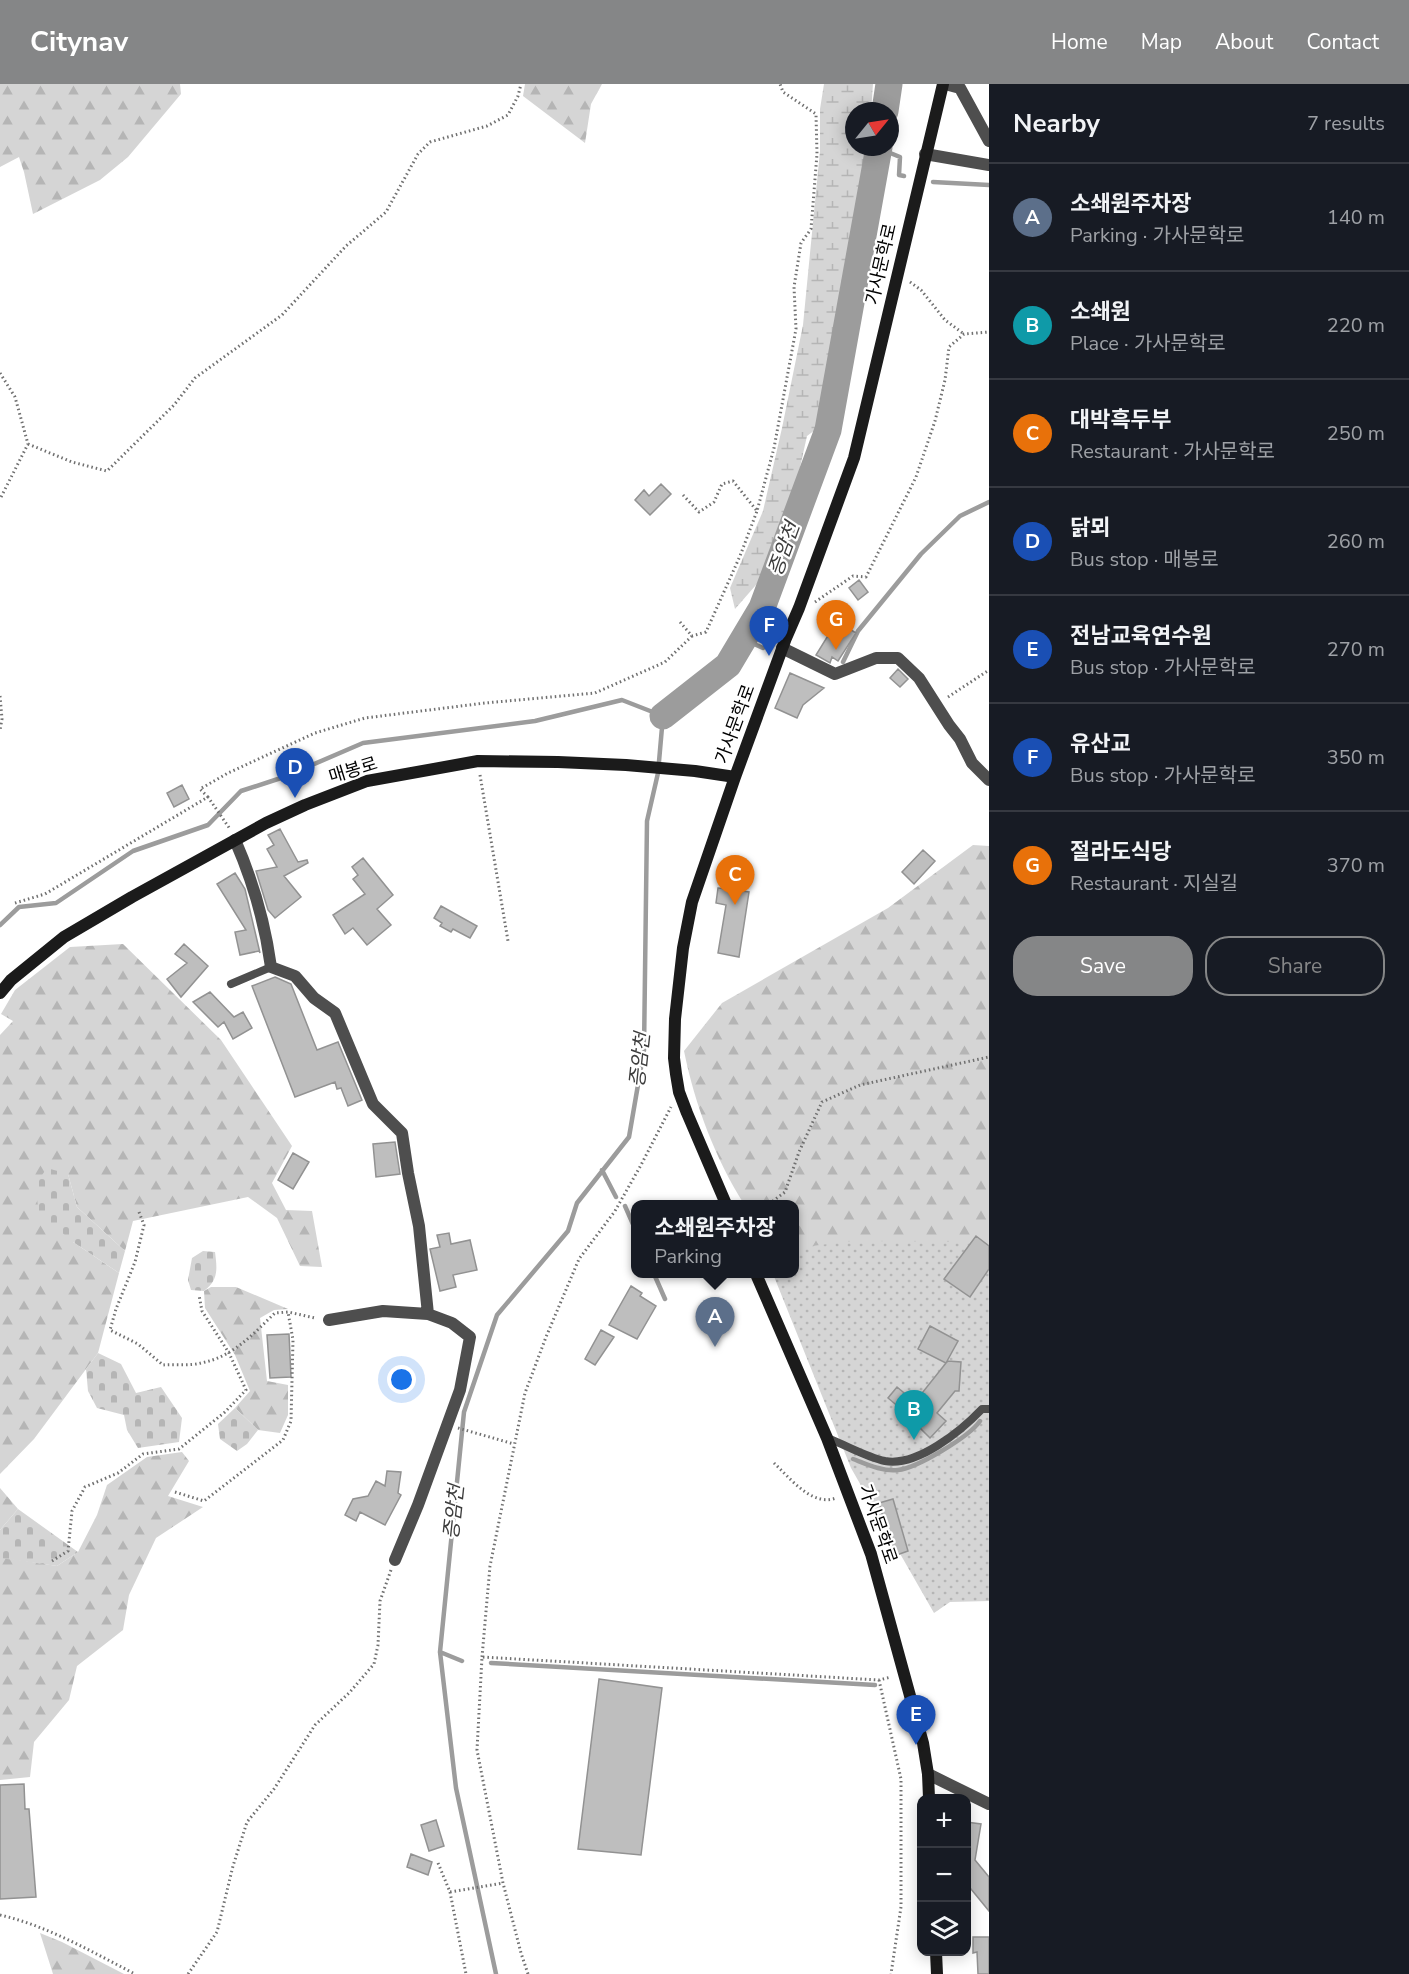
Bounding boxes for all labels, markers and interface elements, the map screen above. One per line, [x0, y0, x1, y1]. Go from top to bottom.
text: Citynav [30, 23, 128, 61]
text: Home [1051, 28, 1108, 56]
text: Map [1141, 28, 1182, 56]
text: About [1215, 28, 1273, 56]
text: Contact [1306, 28, 1379, 56]
north arrow [845, 102, 899, 156]
text: Nearby [1013, 106, 1100, 141]
text: 7 results [1307, 110, 1385, 137]
text: 소쇄원주차장 [1070, 189, 1191, 219]
text: A [1025, 204, 1040, 231]
text: 140 m [1327, 204, 1385, 231]
street label: 가사문학로 [860, 221, 902, 307]
text: Parking · 가사문학로 [1070, 222, 1245, 249]
text: 소쇄원 [1070, 297, 1131, 327]
text: B [1026, 312, 1039, 339]
text: 220 m [1327, 312, 1385, 339]
text: Place · 가사문학로 [1070, 330, 1226, 357]
text: 대박흑두부 [1070, 405, 1171, 435]
text: C [1026, 420, 1039, 447]
text: 250 m [1327, 420, 1385, 447]
text: Restaurant · 가사문학로 [1070, 438, 1275, 465]
text: 닭뫼 [1070, 513, 1110, 543]
water label: 증암천 [762, 516, 807, 580]
text: D [1025, 528, 1040, 555]
text: 260 m [1327, 528, 1385, 555]
text: Bus stop · 매봉로 [1070, 546, 1219, 573]
pin: G [816, 600, 856, 650]
pin: F [750, 606, 788, 656]
text: 전남교육연수원 [1070, 621, 1212, 651]
text: E [1027, 636, 1038, 663]
text: 270 m [1327, 636, 1385, 663]
text: Bus stop · 가사문학로 [1070, 654, 1256, 681]
street label: 가사문학로 [710, 681, 760, 767]
text: 유산교 [1070, 729, 1131, 759]
text: F [1027, 744, 1038, 771]
text: 350 m [1327, 744, 1385, 771]
pin: D [276, 748, 314, 798]
street label: 매봉로 [326, 751, 380, 789]
text: Bus stop · 가사문학로 [1070, 762, 1256, 789]
text: 절라도식당 [1070, 837, 1171, 867]
text: G [1025, 852, 1040, 879]
text: 370 m [1327, 852, 1385, 879]
pin: C [716, 856, 754, 905]
text: Restaurant · 지실길 [1070, 870, 1238, 897]
button: Save [1013, 936, 1193, 996]
button: Share [1205, 936, 1385, 996]
water label: 증암천 [624, 1029, 657, 1089]
popup [631, 1200, 799, 1278]
text: 소쇄원주차장 [654, 1213, 776, 1243]
text: Parking [654, 1243, 722, 1270]
pin: A [696, 1298, 734, 1347]
your location [387, 1365, 416, 1394]
pin: B [894, 1390, 934, 1440]
water label: 증암천 [438, 1481, 471, 1541]
street label: 가사문학로 [853, 1481, 903, 1567]
pin: E [896, 1696, 936, 1745]
map controls [917, 1794, 971, 1956]
button: + [917, 1794, 971, 1848]
button: − [917, 1848, 971, 1902]
button: layers [917, 1902, 971, 1956]

